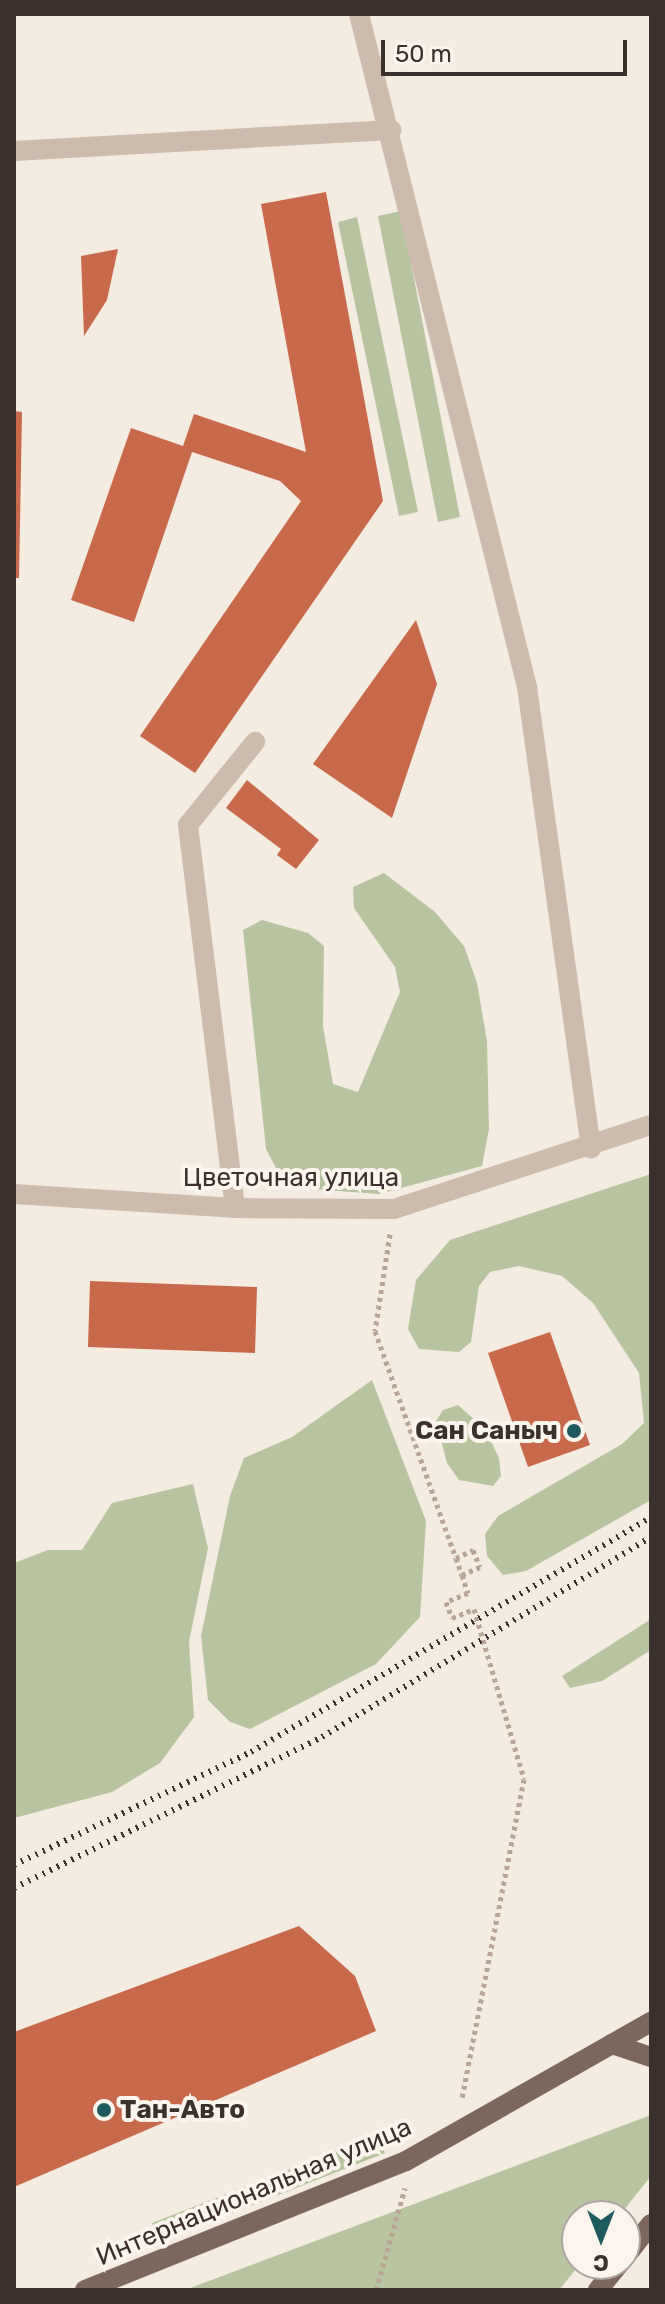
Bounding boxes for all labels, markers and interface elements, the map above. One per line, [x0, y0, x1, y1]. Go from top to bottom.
scale bar [385, 24, 631, 74]
text: 50 m [395, 40, 452, 68]
street label: Цветочная улица [183, 1162, 399, 1194]
place label: Сан Саныч [415, 1415, 558, 1447]
marker: Сан Саныч [565, 1422, 583, 1440]
place label: Тан-Авто [120, 2094, 245, 2126]
marker: Тан-Авто [95, 2101, 113, 2119]
street label: Интернациональная улица [92, 2111, 416, 2273]
north arrow [561, 2200, 641, 2280]
text: С [593, 2249, 609, 2276]

